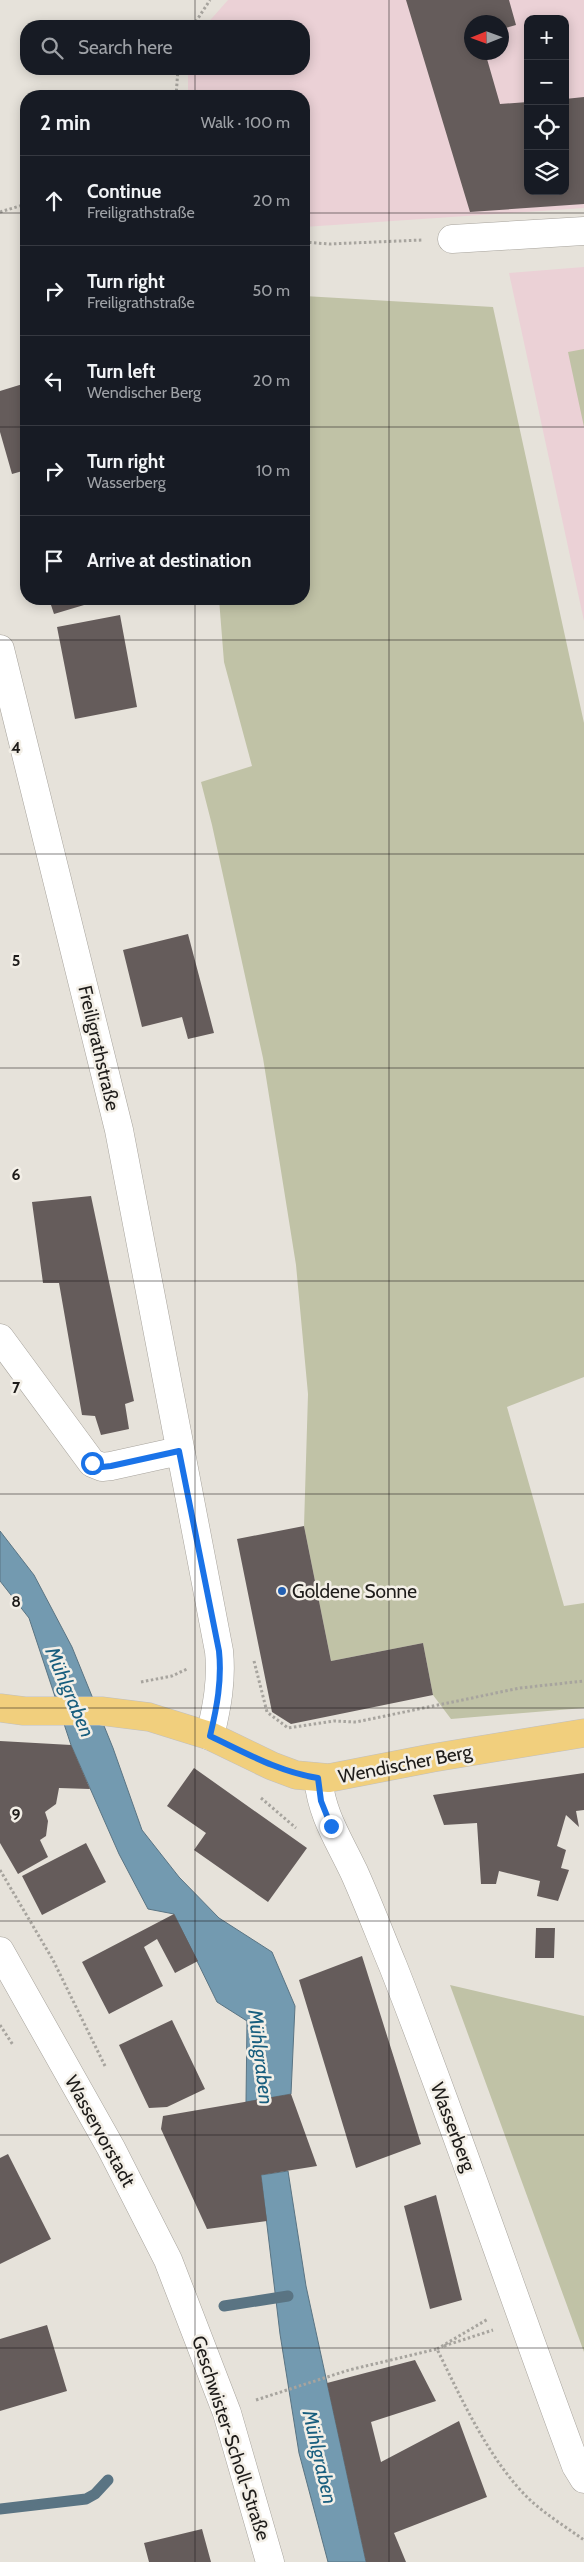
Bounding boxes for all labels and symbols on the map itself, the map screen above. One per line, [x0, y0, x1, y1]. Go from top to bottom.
north arrow [464, 15, 509, 60]
text: 4 [11, 738, 21, 757]
text: 5 [12, 951, 20, 970]
street label: Freiligrathstraße [73, 983, 125, 1113]
text: 6 [12, 1165, 21, 1184]
text: 7 [12, 1378, 21, 1397]
route start [81, 1452, 104, 1475]
place label: Goldene Sonne [292, 1580, 417, 1603]
marker: Goldene Sonne [276, 1585, 288, 1597]
text: 8 [11, 1592, 21, 1611]
water label: Mühlgraben [40, 1642, 100, 1741]
street label: Wendischer Berg [336, 1740, 474, 1788]
text: 9 [12, 1805, 21, 1824]
route end [320, 1815, 343, 1838]
water label: Mühlgraben [243, 2007, 279, 2106]
street label: Wasservorstadt [60, 2071, 140, 2191]
street label: Wasserberg [426, 2079, 481, 2175]
street label: Geschwister-Scholl-Straße [187, 2333, 275, 2544]
water label: Mühlgraben [297, 2407, 342, 2506]

